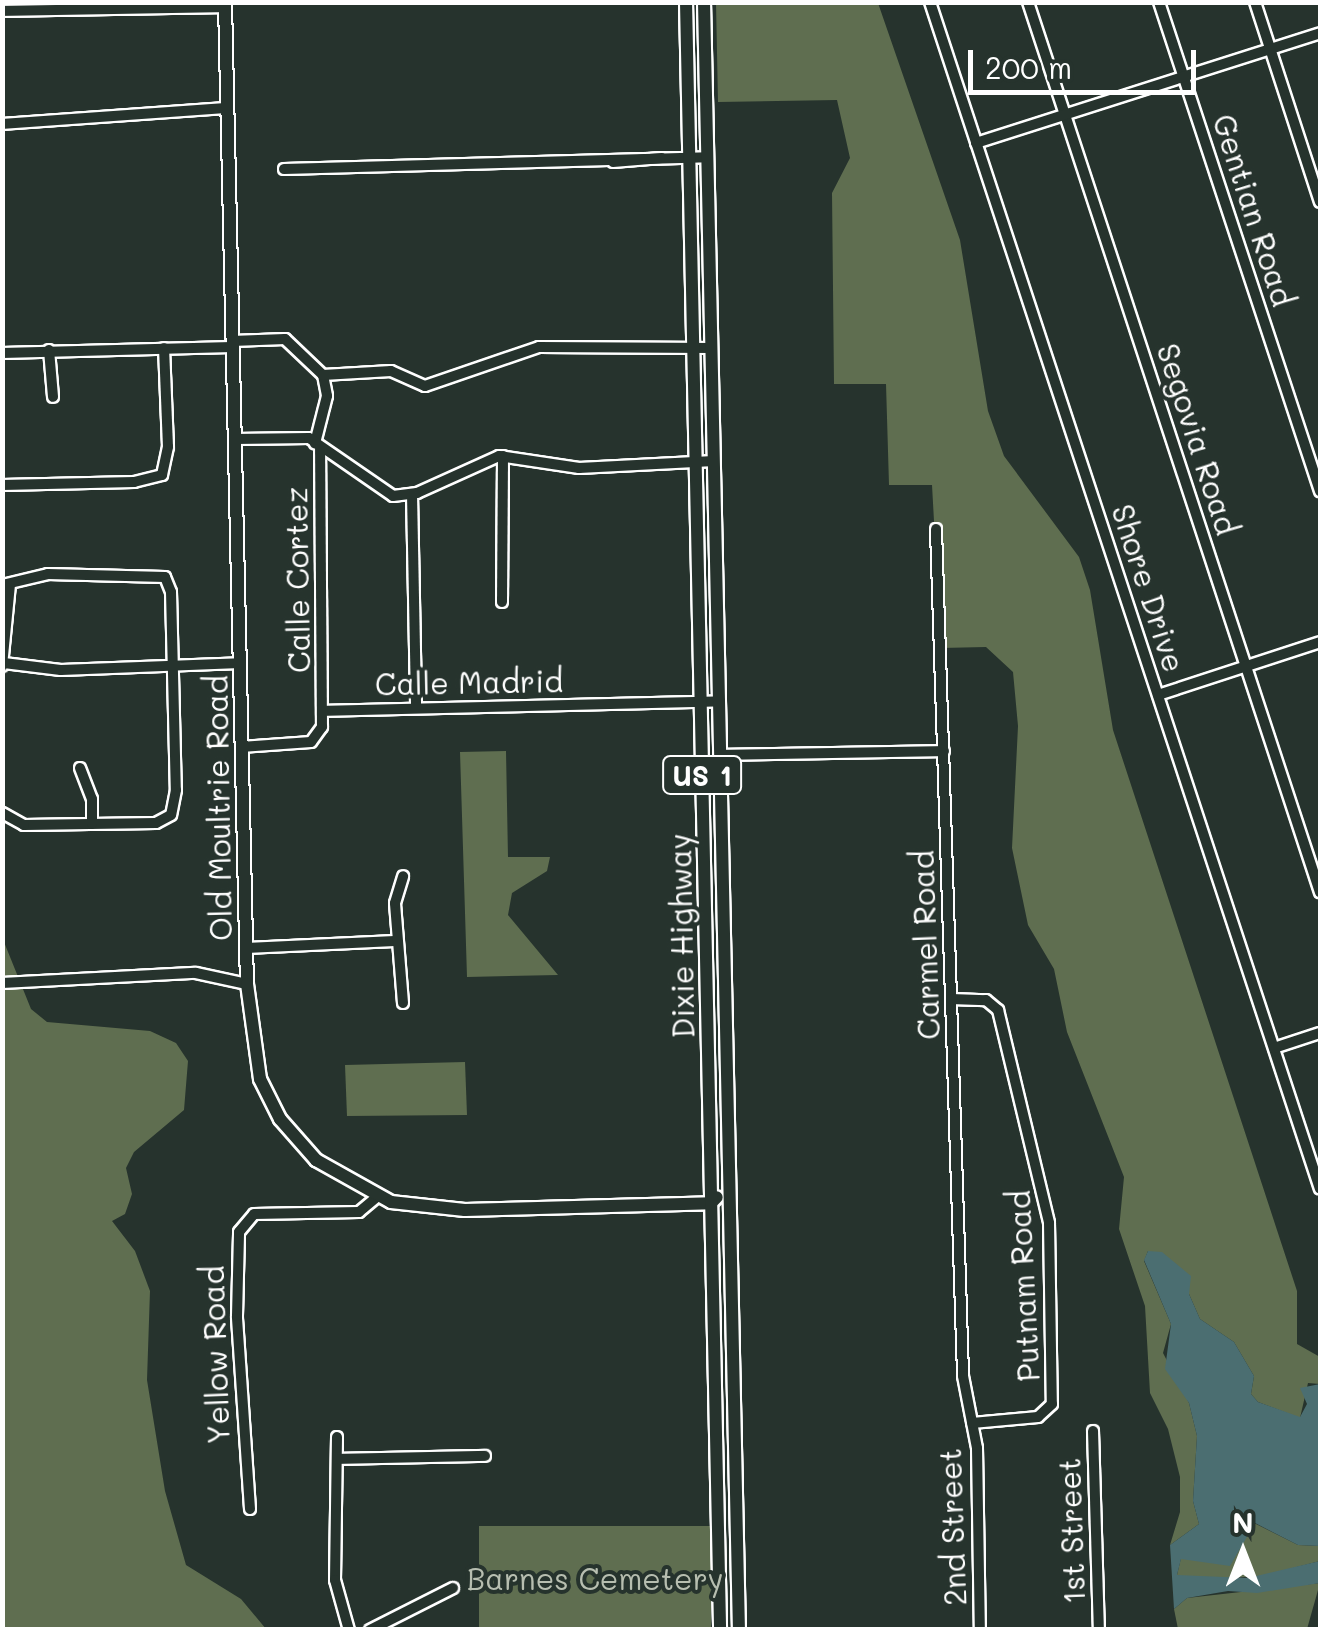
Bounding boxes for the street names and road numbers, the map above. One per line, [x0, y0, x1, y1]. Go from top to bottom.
street label: Gentian Road [1206, 110, 1302, 310]
street label: Segovia Road [1150, 339, 1246, 539]
street label: Calle Cortez [277, 487, 317, 673]
street label: Shore Drive [1105, 500, 1193, 676]
street label: Calle Madrid [375, 662, 563, 702]
street label: Old Moultrie Road [198, 675, 238, 941]
road number: US 1 [662, 752, 742, 798]
street label: Dixie Highway [661, 833, 701, 1039]
street label: Carmel Road [904, 850, 946, 1040]
street label: Putnam Road [1000, 1189, 1046, 1383]
street label: Yellow Road [194, 1265, 236, 1445]
street label: 2nd Street [931, 1448, 973, 1606]
street label: 1st Street [1050, 1457, 1092, 1605]

